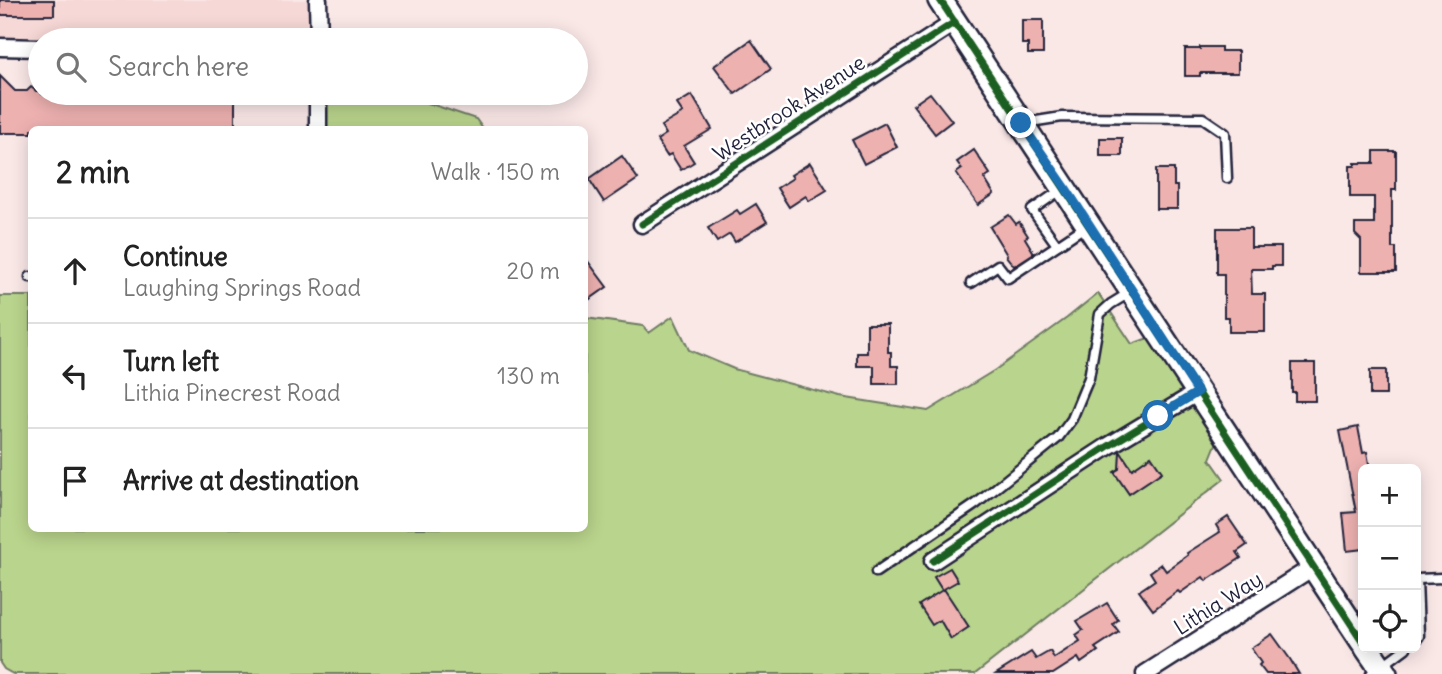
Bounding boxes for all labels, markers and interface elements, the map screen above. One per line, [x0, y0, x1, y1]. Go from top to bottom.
search box [28, 28, 588, 105]
icon: search [52, 48, 90, 86]
street label: Westbrook Avenue [708, 49, 870, 167]
text: Search here [108, 50, 249, 83]
route end [1005, 107, 1036, 138]
text: 2 min [56, 153, 130, 191]
text: Walk · 150 m [431, 157, 560, 186]
text: Continue [123, 240, 228, 273]
icon: ahead [56, 252, 94, 290]
text: 20 m [507, 256, 560, 285]
text: Laughing Springs Road [123, 273, 361, 302]
text: Turn left [123, 345, 219, 378]
icon: left [56, 357, 94, 395]
text: 130 m [497, 361, 560, 390]
text: Lithia Pinecrest Road [123, 378, 341, 407]
route start [1142, 400, 1173, 431]
icon: arrive [56, 462, 94, 500]
text: Arrive at destination [123, 464, 359, 497]
map controls [1358, 464, 1421, 653]
button: + [1358, 464, 1421, 527]
button: − [1358, 527, 1421, 590]
street label: Lithia Way [1169, 565, 1267, 641]
button: locate [1358, 590, 1421, 653]

